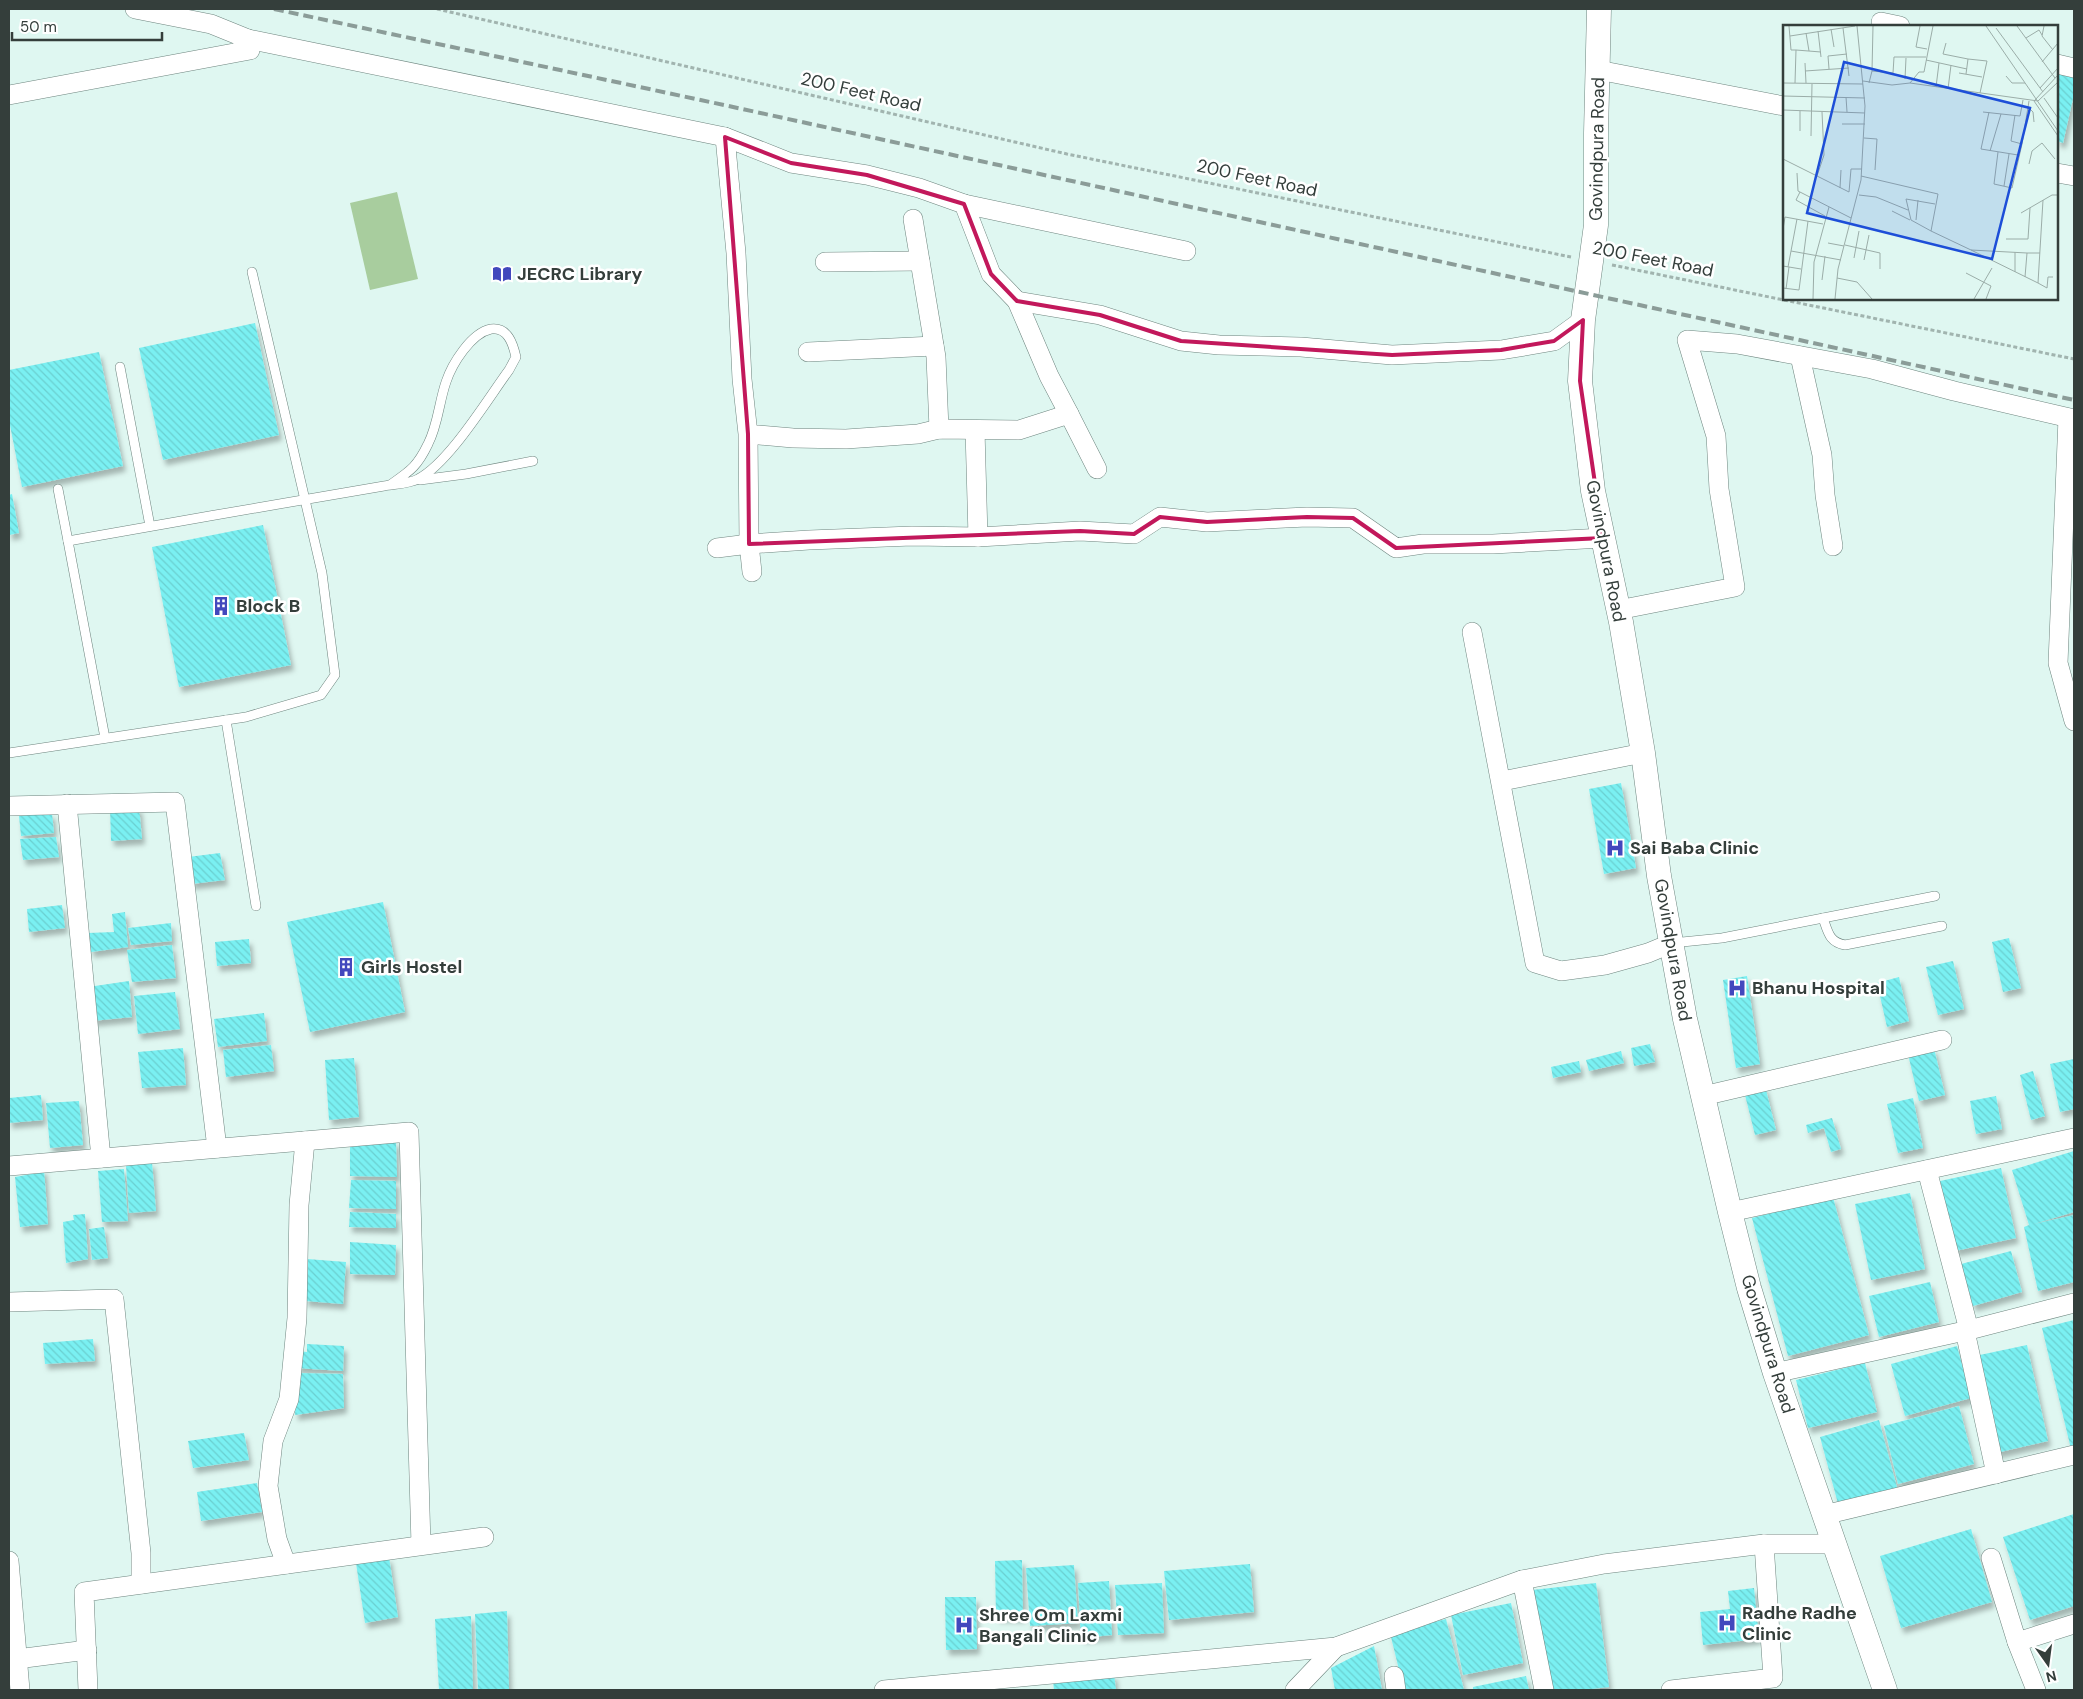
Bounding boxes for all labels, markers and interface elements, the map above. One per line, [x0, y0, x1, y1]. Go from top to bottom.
scale bar [12, 10, 162, 42]
text: 50 m [20, 17, 57, 37]
inset map [1783, 25, 2058, 300]
street label: 200 Feet Road [798, 67, 924, 117]
street label: Govindpura Road [1584, 77, 1610, 221]
street label: 200 Feet Road [1194, 154, 1320, 202]
street label: 200 Feet Road [1590, 236, 1716, 282]
place label: JECRC Library [517, 262, 642, 286]
library icon: JECRC Library [491, 263, 513, 285]
street label: Govindpura Road [1580, 478, 1632, 624]
place label: Block B [236, 594, 300, 618]
building icon: Block B [210, 595, 232, 617]
place label: Sai Baba Clinic [1630, 836, 1759, 860]
hospital icon: Sai Baba Clinic [1604, 837, 1626, 859]
street label: Govindpura Road [1649, 877, 1697, 1023]
place label: Girls Hostel [361, 955, 462, 979]
building icon: Girls Hostel [335, 956, 357, 978]
place label: Bhanu Hospital [1752, 976, 1885, 1000]
hospital icon: Bhanu Hospital [1726, 977, 1748, 999]
street label: Govindpura Road [1735, 1272, 1801, 1416]
place label: Radhe Radhe Clinic [1742, 1601, 1857, 1646]
place label: Shree Om Laxmi Bangali Clinic [979, 1603, 1122, 1648]
hospital icon: Radhe Radhe Clinic [1716, 1612, 1738, 1634]
hospital icon: Shree Om Laxmi Bangali Clinic [953, 1614, 975, 1636]
north arrow [2023, 1639, 2073, 1689]
text: N [2044, 1667, 2058, 1687]

